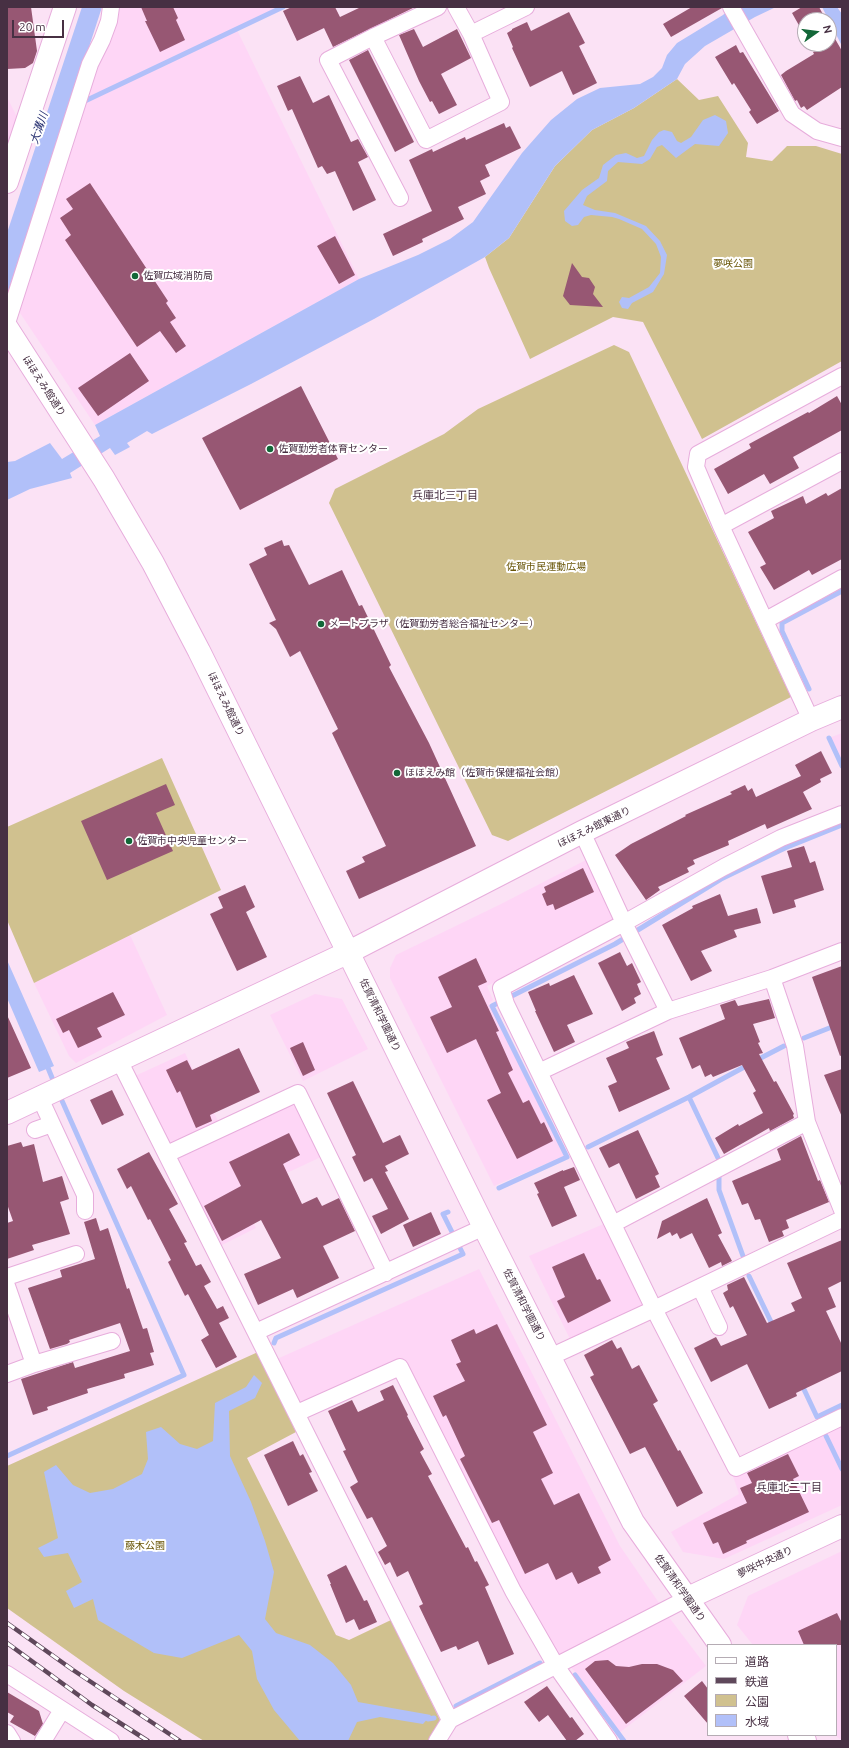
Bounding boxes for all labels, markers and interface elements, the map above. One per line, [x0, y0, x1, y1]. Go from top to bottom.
scale bar [14, 12, 66, 38]
north arrow [797, 12, 837, 52]
text: 20 m [19, 20, 46, 33]
text: N [821, 24, 834, 35]
water label: 大溝川 [28, 110, 50, 146]
park label: 夢咲公園 [713, 258, 753, 270]
place label: 佐賀広域消防局 [143, 270, 213, 282]
marker: 佐賀広域消防局 [130, 271, 140, 281]
street label: ほほえみ館通り [20, 353, 68, 419]
place label: 佐賀勤労者体育センター [278, 443, 388, 455]
marker: 佐賀勤労者体育センター [265, 444, 275, 454]
district label: 兵庫北三丁目 [412, 488, 478, 502]
park label: 佐賀市民運動広場 [506, 561, 586, 573]
place label: メートプラザ（佐賀勤労者総合福祉センター） [329, 618, 539, 630]
marker: メートプラザ（佐賀勤労者総合福祉センター） [316, 619, 326, 629]
street label: ほほえみ館通り [205, 670, 247, 738]
place label: ほほえみ館（佐賀市保健福祉会館） [405, 767, 565, 779]
marker: ほほえみ館（佐賀市保健福祉会館） [392, 768, 402, 778]
street label: ほほえみ館東通り [555, 804, 633, 850]
place label: 佐賀市中央児童センター [137, 835, 247, 847]
marker: 佐賀市中央児童センター [124, 836, 134, 846]
street label: 佐賀清和学園通り [357, 976, 403, 1054]
street label: 佐賀清和学園通り [500, 1267, 548, 1343]
district label: 兵庫北二丁目 [756, 1480, 822, 1494]
park label: 藤木公園 [125, 1540, 165, 1552]
street label: 夢咲中央通り [735, 1544, 795, 1580]
street label: 佐賀清和学園通り [652, 1552, 708, 1624]
legend [707, 1644, 837, 1736]
text: 道路 [745, 1655, 769, 1668]
text: 鉄道 [745, 1675, 769, 1688]
text: 公園 [745, 1695, 769, 1708]
text: 水域 [745, 1715, 769, 1728]

